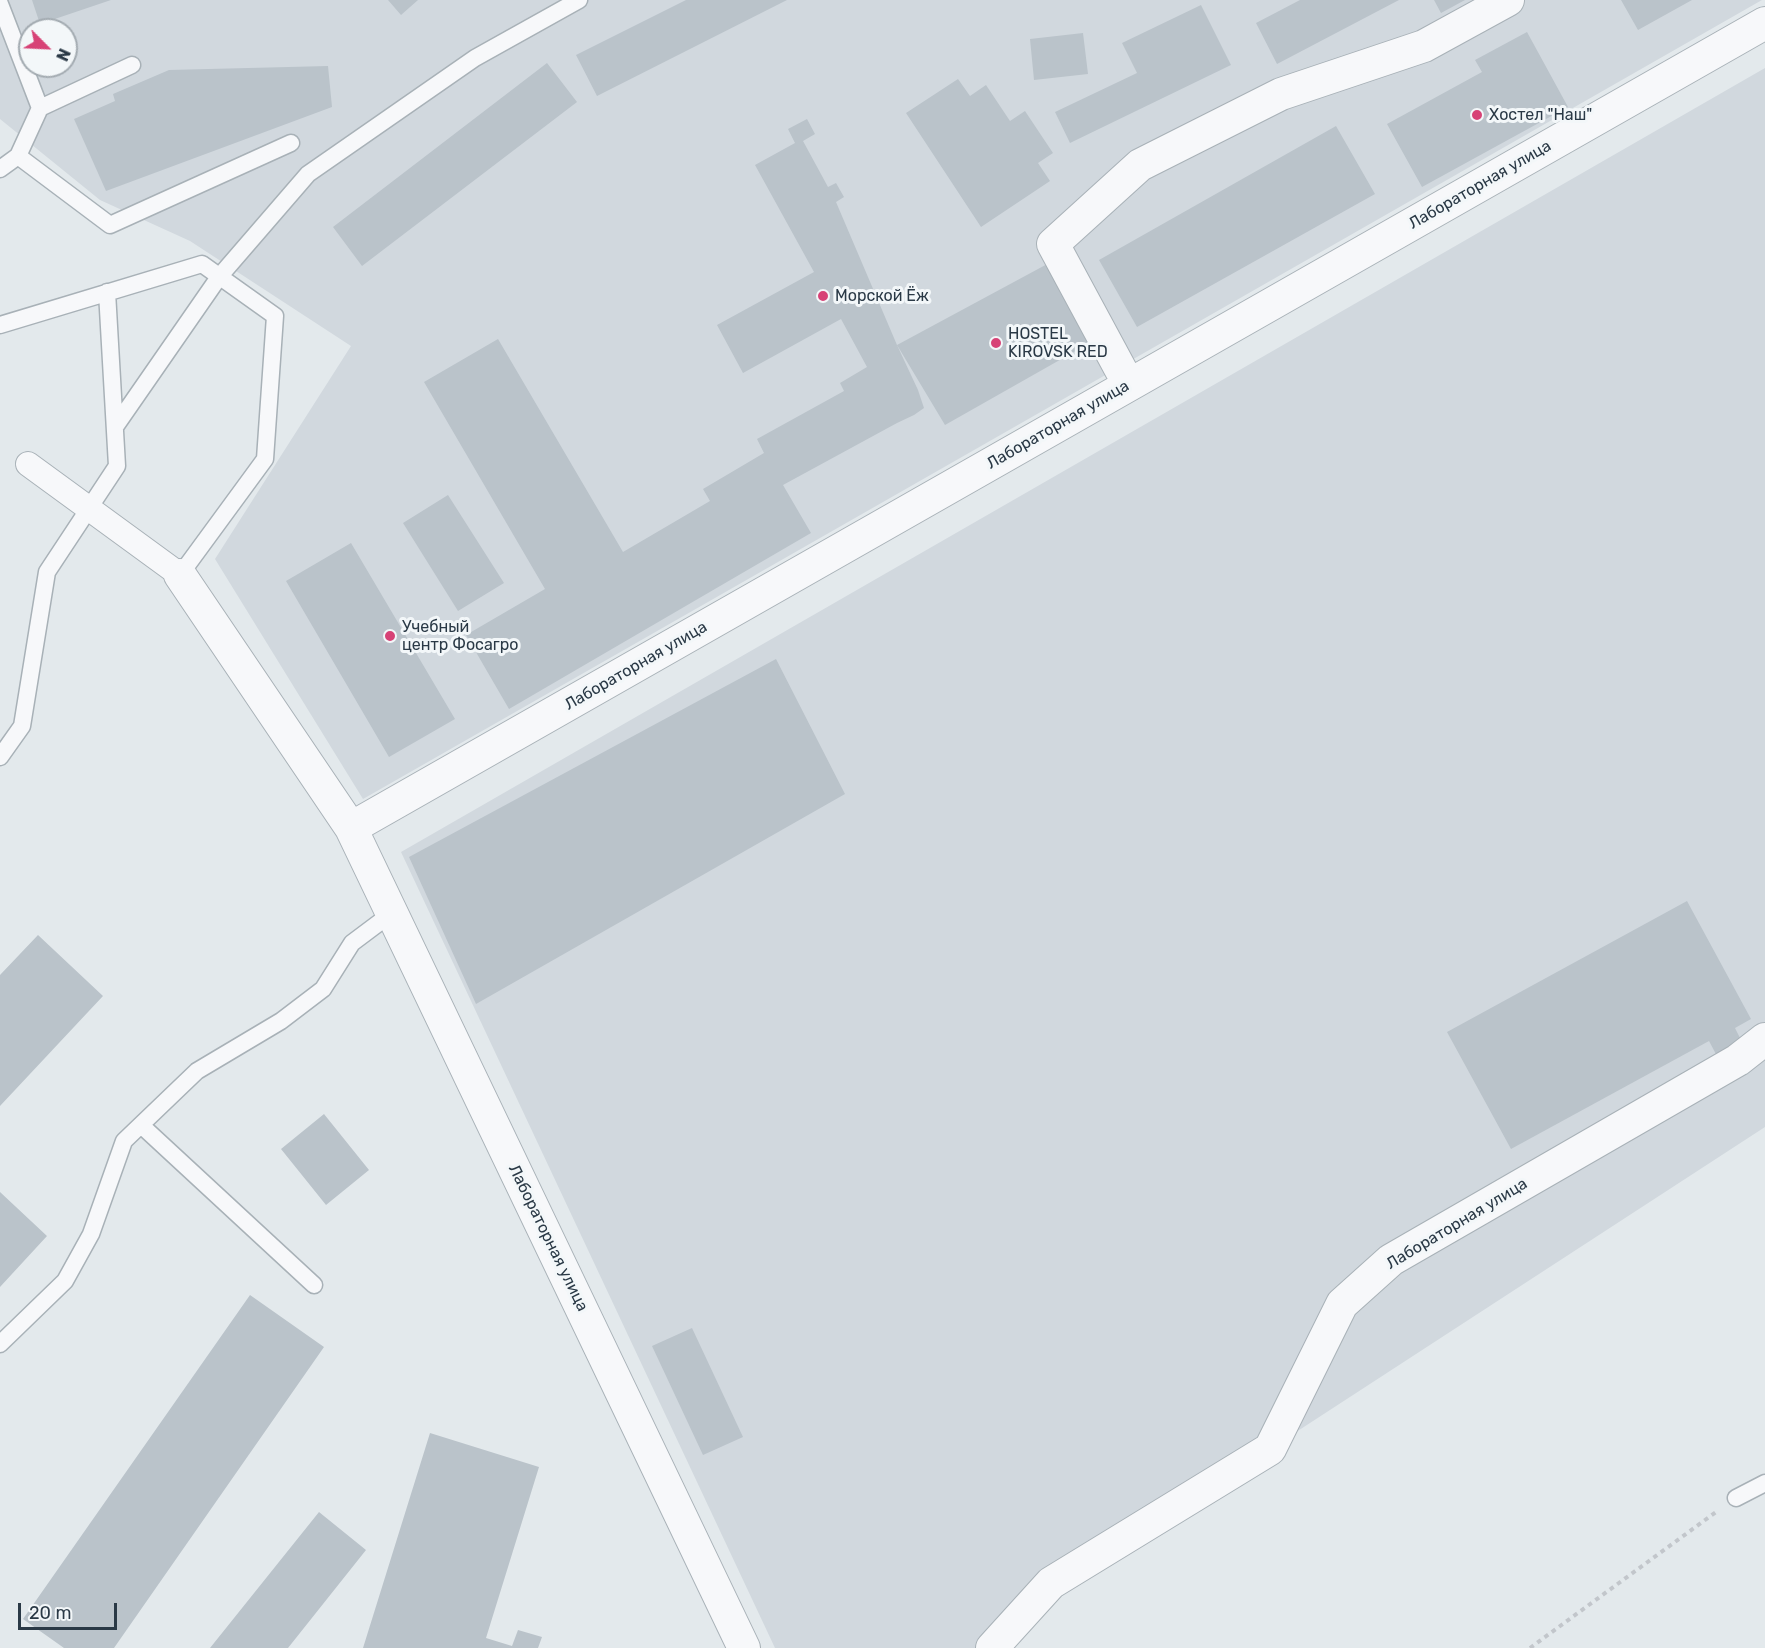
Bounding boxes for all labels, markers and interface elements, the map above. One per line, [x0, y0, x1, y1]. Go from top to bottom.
north arrow [18, 18, 78, 78]
text: N [52, 46, 74, 64]
place label: Хостел "Наш" [1489, 105, 1592, 125]
marker: Хостел "Наш" [1470, 108, 1484, 122]
street label: Лабораторная улица [1405, 136, 1555, 234]
place label: Морской Ёж [835, 286, 929, 306]
marker: Морской Ёж [816, 289, 830, 303]
place label: HOSTEL KIROVSK RED [1008, 324, 1108, 362]
marker: HOSTEL KIROVSK RED [989, 336, 1003, 350]
street label: Лабораторная улица [983, 376, 1133, 474]
place label: Учебный центр Фосагро [402, 617, 518, 655]
street label: Лабораторная улица [561, 617, 711, 715]
marker: Учебный центр Фосагро [383, 629, 397, 643]
street label: Лабораторная улица [504, 1161, 592, 1315]
street label: Лабораторная улица [1383, 1174, 1531, 1274]
scale bar [21, 1591, 120, 1629]
text: 20 m [29, 1602, 71, 1624]

